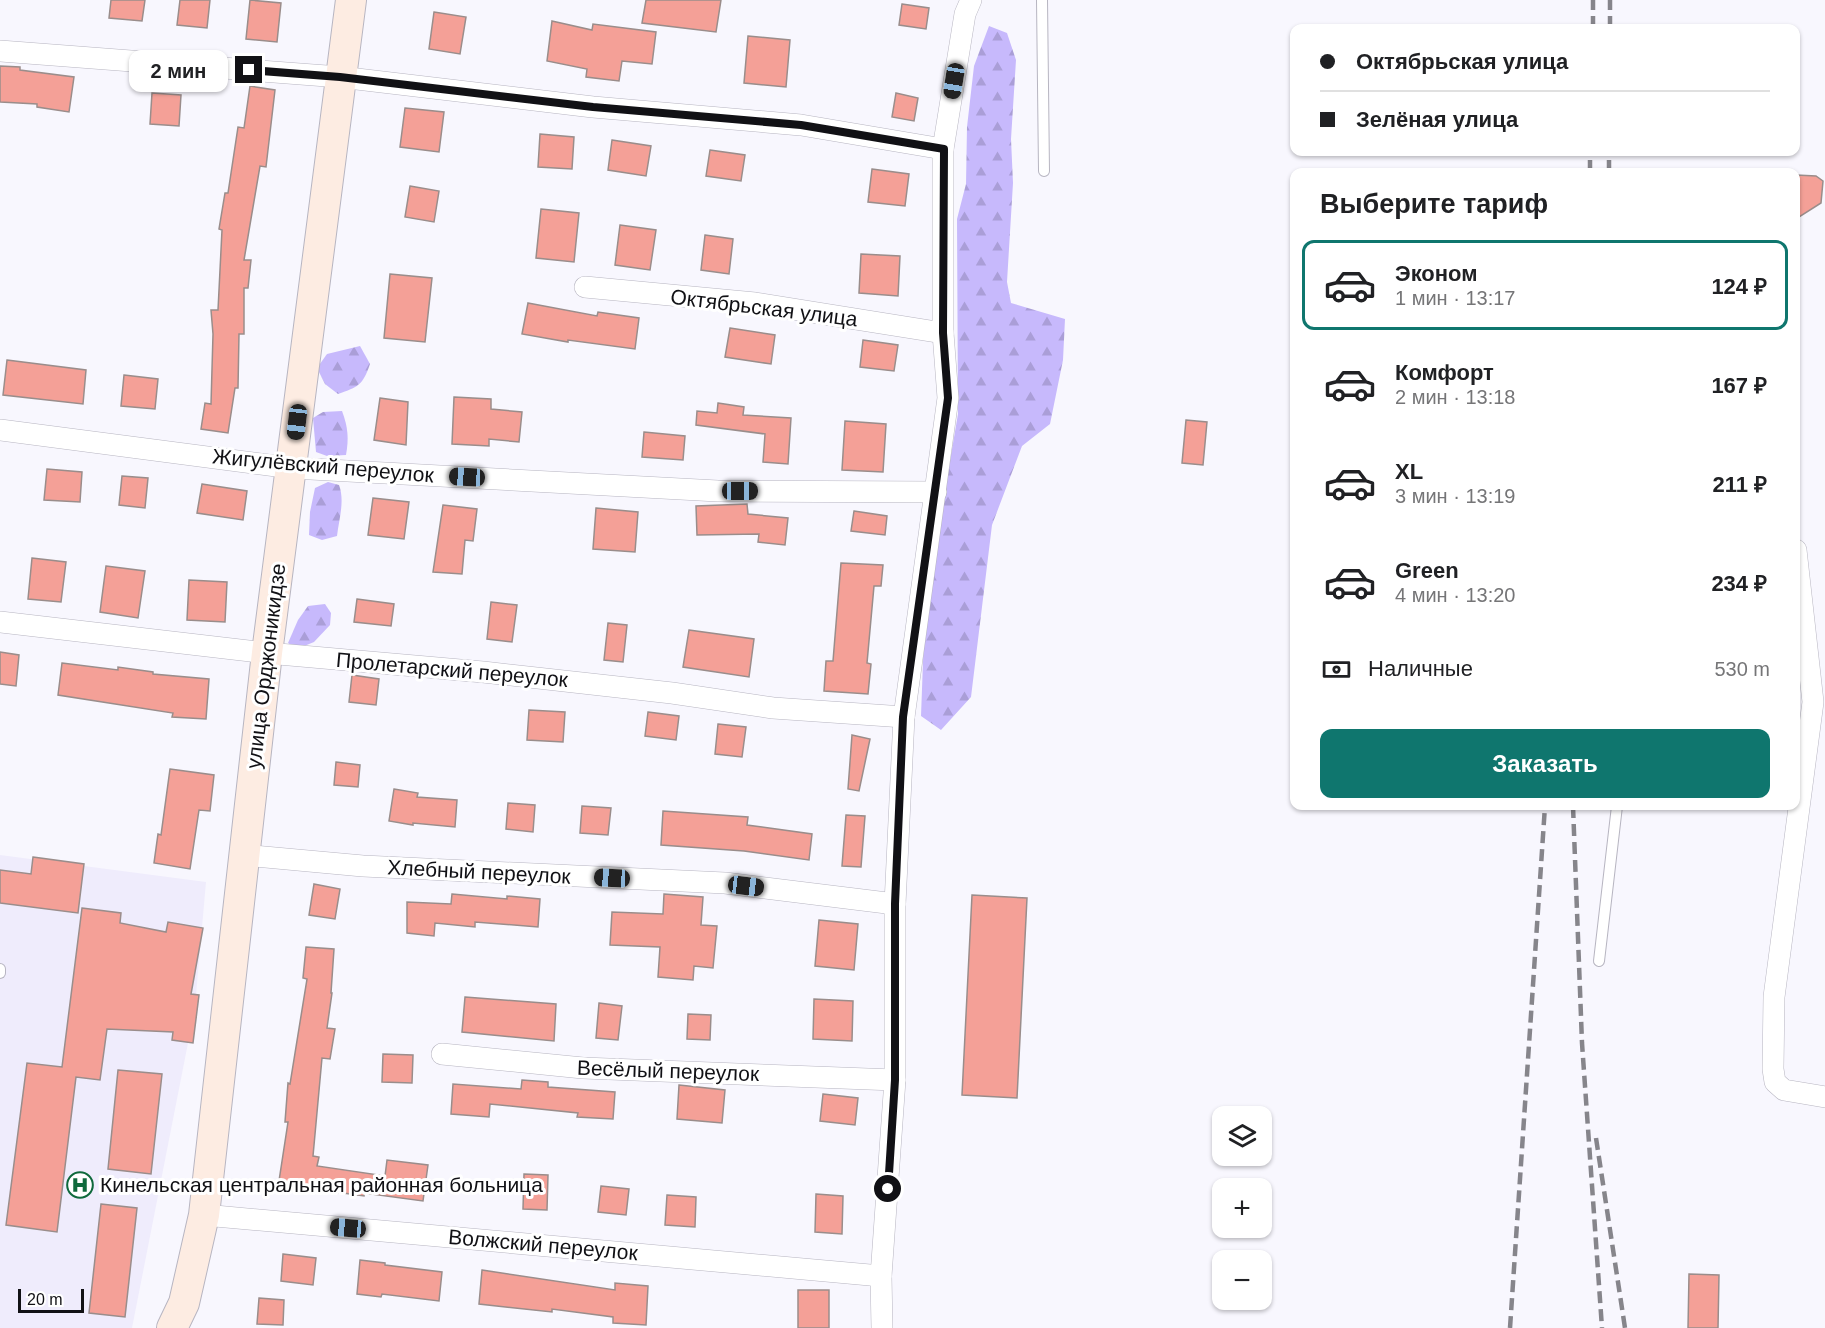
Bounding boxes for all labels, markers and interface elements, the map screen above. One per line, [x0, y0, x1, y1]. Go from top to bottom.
callout: 2 мин [129, 49, 228, 91]
text: Октябрьская улица [1356, 49, 1568, 74]
route end [235, 56, 262, 83]
text: 2 мин [151, 60, 206, 82]
car [942, 62, 966, 100]
text: Зелёная улица [1356, 107, 1518, 132]
text: Выберите тариф [1320, 189, 1548, 219]
icon: car [1323, 258, 1377, 312]
text: Эконом [1395, 261, 1478, 286]
text: 124 ₽ [1711, 274, 1767, 299]
street label: Октябрьская улица [669, 285, 859, 330]
text: 1 мин · 13:17 [1395, 287, 1515, 309]
icon: car [1323, 357, 1377, 411]
text: Комфорт [1395, 360, 1494, 385]
text: 167 ₽ [1711, 373, 1767, 398]
text: 2 мин · 13:18 [1395, 386, 1515, 408]
car [286, 403, 308, 441]
street label: Жигулёвский переулок [211, 444, 436, 487]
icon: car [1323, 456, 1377, 510]
text: XL [1395, 459, 1423, 484]
car [449, 467, 485, 487]
text: 211 ₽ [1713, 472, 1767, 497]
car [722, 482, 758, 500]
text: 3 мин · 13:19 [1395, 485, 1515, 507]
icon: car [1323, 555, 1377, 609]
text: Green [1395, 558, 1459, 583]
street label: улица Орджоникидзе [241, 562, 290, 770]
text: 234 ₽ [1711, 571, 1767, 596]
text: 4 мин · 13:20 [1395, 584, 1515, 606]
street label: Пролетарский переулок [335, 648, 570, 691]
icon: cash [1320, 653, 1353, 686]
text: Наличные [1368, 656, 1473, 681]
text: 530 m [1714, 658, 1770, 680]
button: Заказать [1320, 729, 1770, 798]
street label: Хлебный переулок [387, 855, 572, 888]
car [594, 868, 630, 888]
car [727, 875, 765, 897]
street label: Весёлый переулок [576, 1056, 760, 1085]
map controls [1212, 1106, 1272, 1310]
button: layers [1212, 1106, 1272, 1166]
hospital icon: Кинельская центральная районная больница [65, 1170, 95, 1200]
place label: Кинельская центральная районная больница [100, 1173, 543, 1196]
route start [874, 1175, 901, 1202]
button: + [1212, 1178, 1272, 1238]
car [329, 1217, 367, 1239]
street label: Волжский переулок [447, 1225, 640, 1264]
button: − [1212, 1250, 1272, 1310]
scale bar [18, 1286, 84, 1314]
text: 20 m [27, 1291, 63, 1308]

